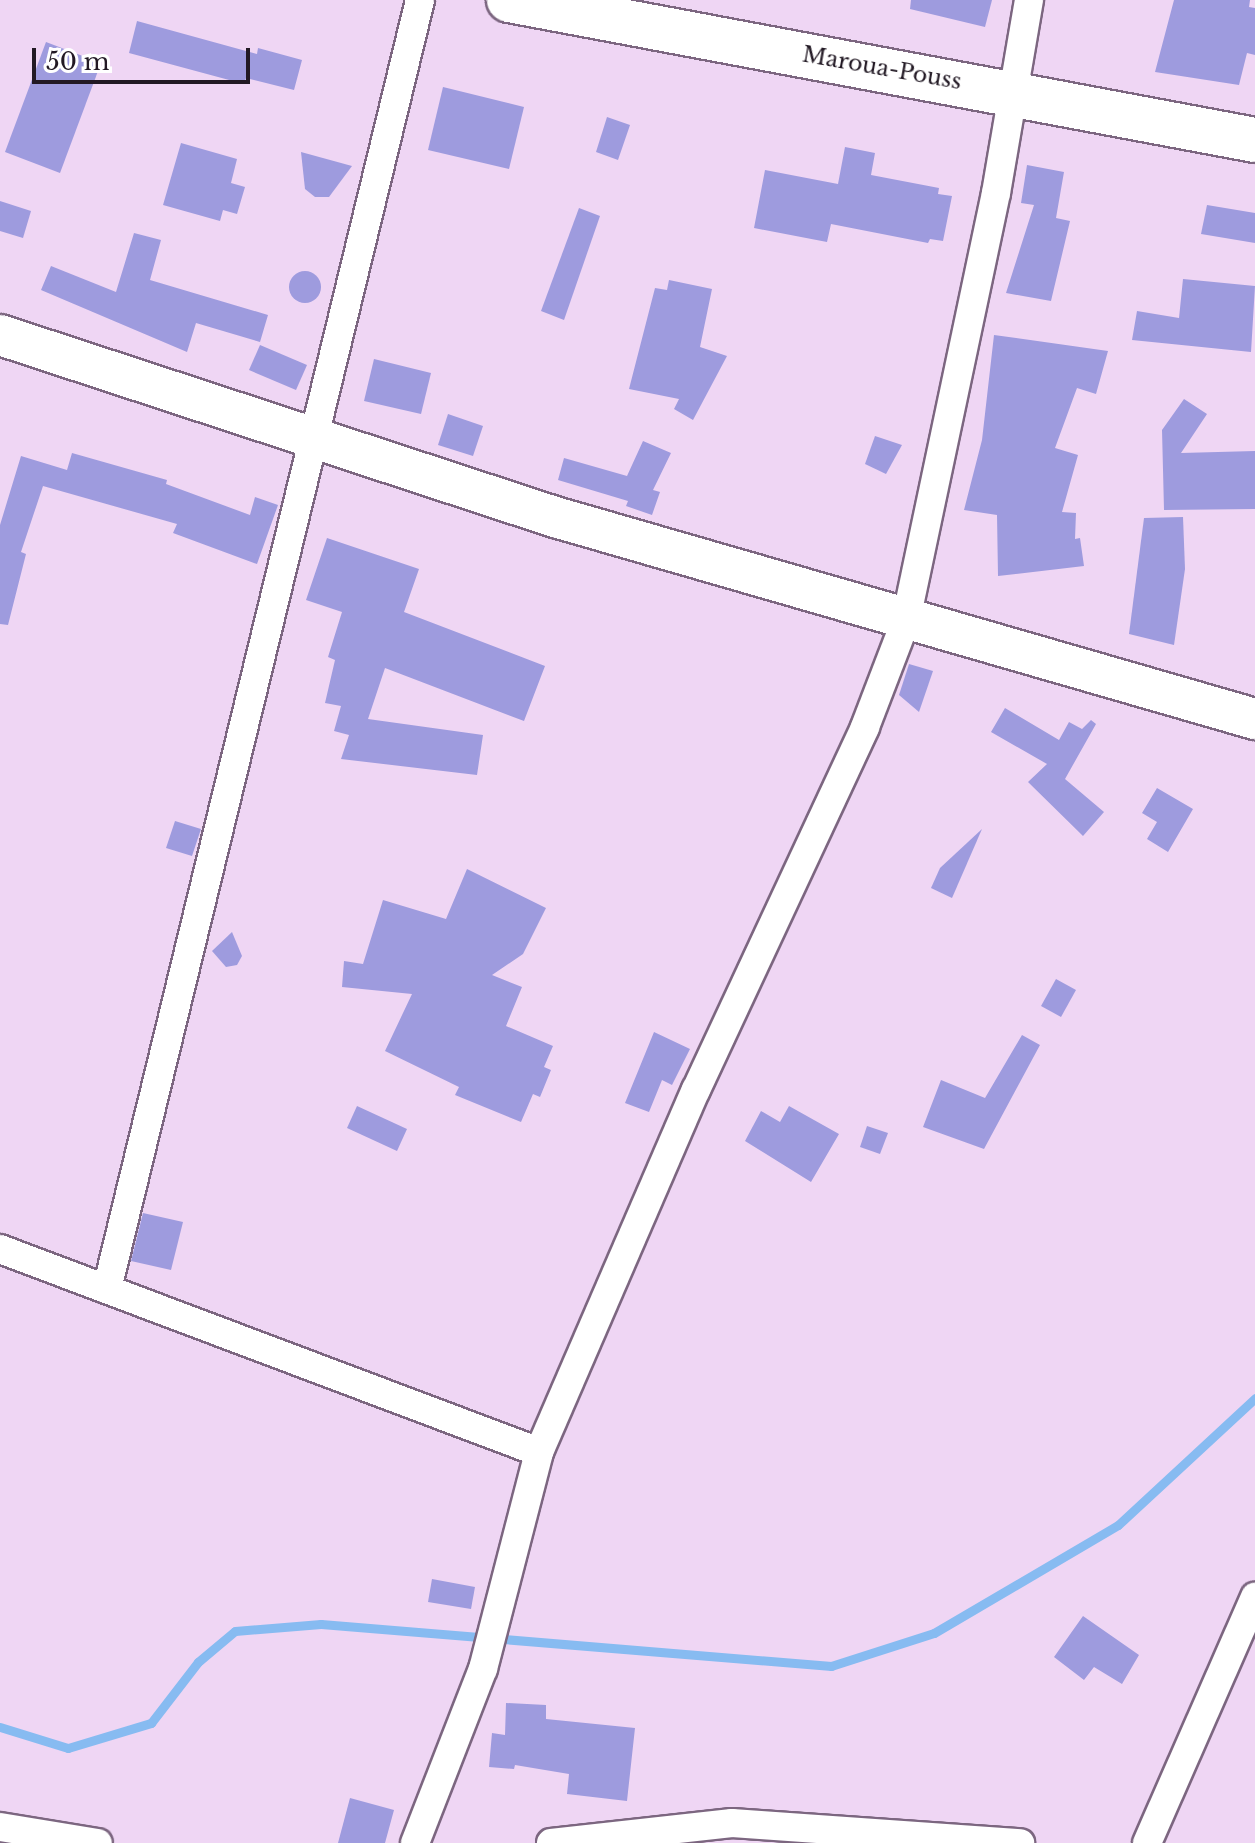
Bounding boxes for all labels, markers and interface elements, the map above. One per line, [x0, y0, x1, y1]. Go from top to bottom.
scale bar [36, 32, 254, 82]
street label: Maroua-Pouss [800, 41, 964, 95]
text: 50 m [46, 47, 109, 76]

